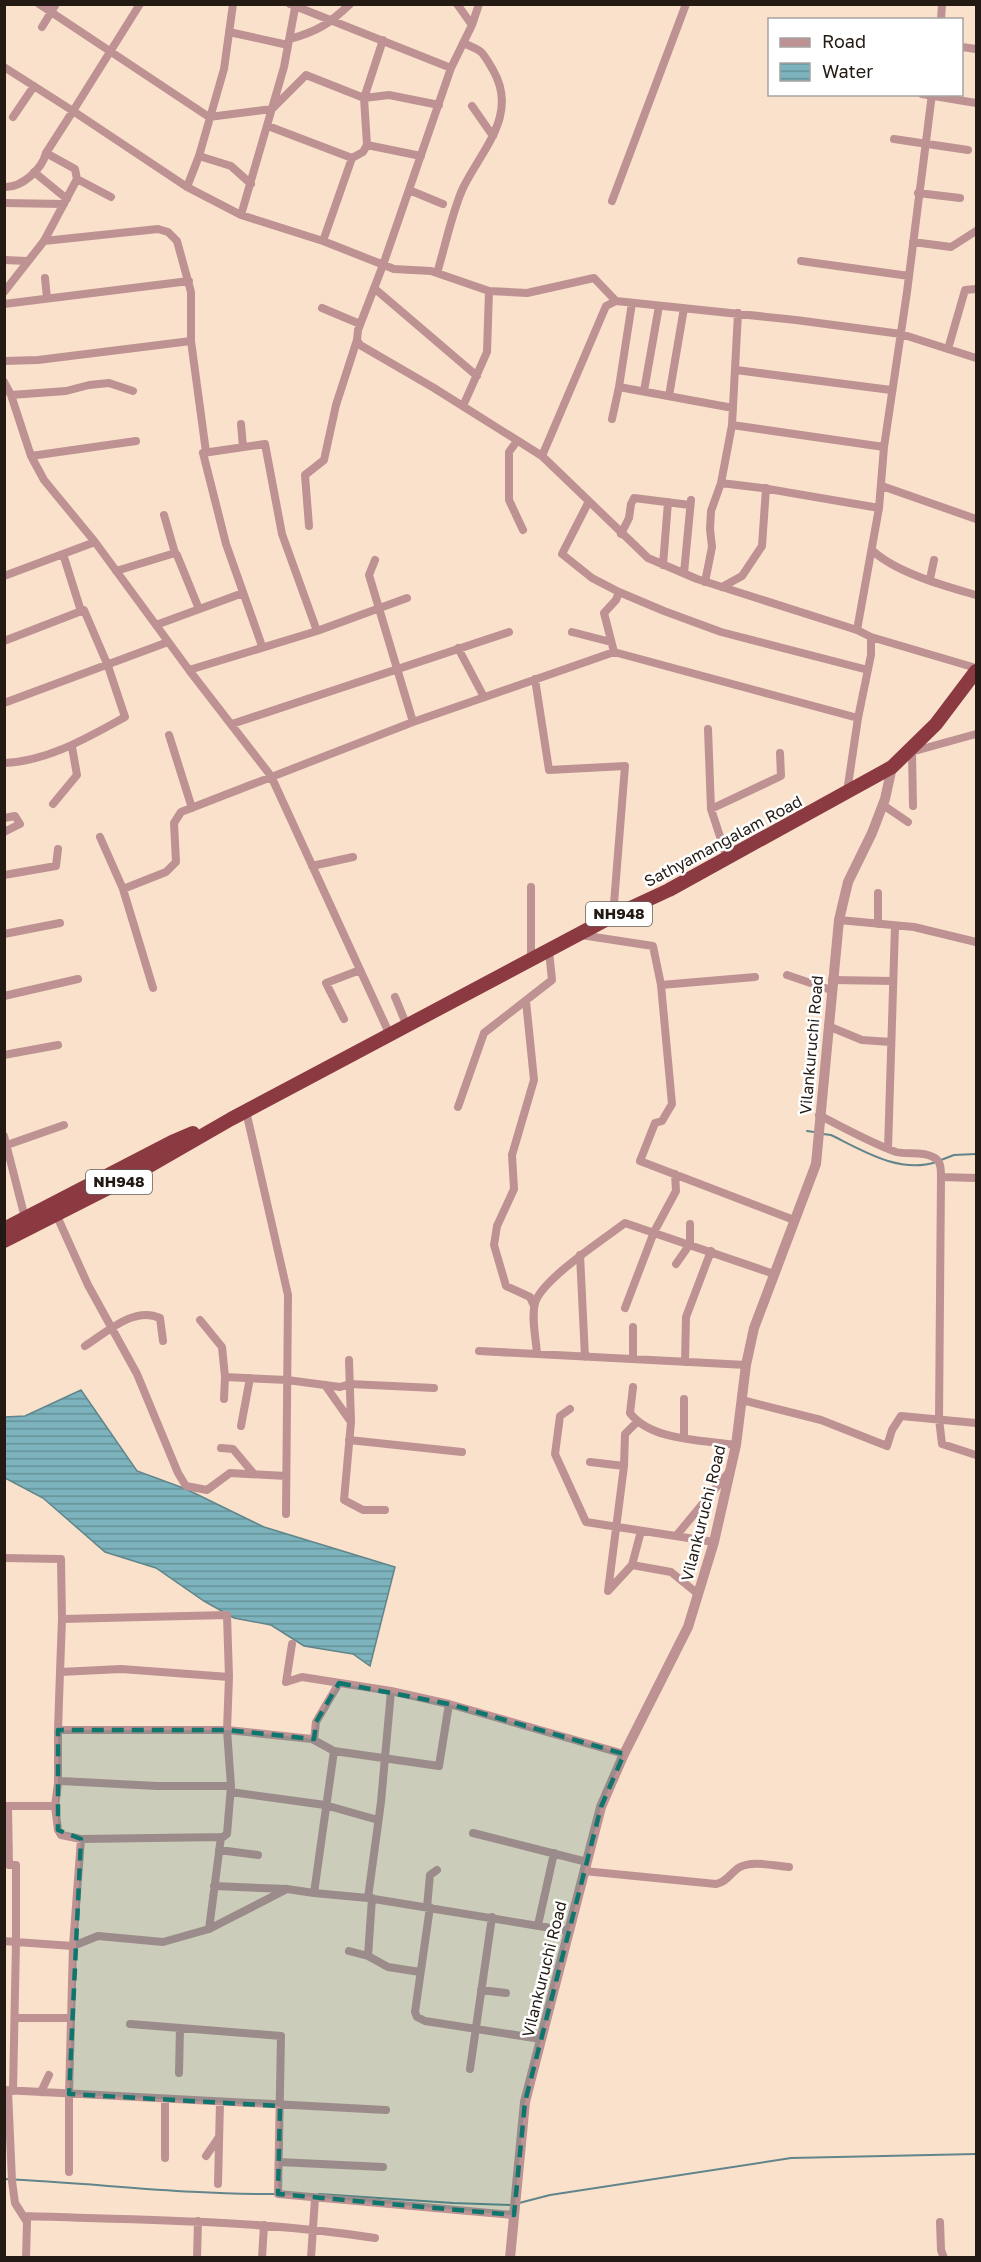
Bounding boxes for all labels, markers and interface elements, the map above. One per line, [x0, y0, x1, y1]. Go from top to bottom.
legend [768, 18, 963, 96]
text: Road [822, 30, 866, 52]
text: Water [822, 60, 873, 82]
street label: Sathyamangalam Road [641, 791, 805, 891]
road number: NH948 [586, 902, 652, 926]
street label: Vilankuruchi Road [795, 975, 827, 1115]
road number: NH948 [86, 1170, 152, 1194]
street label: Vilankuruchi Road [676, 1443, 730, 1583]
street label: Vilankuruchi Road [517, 1899, 571, 2039]

